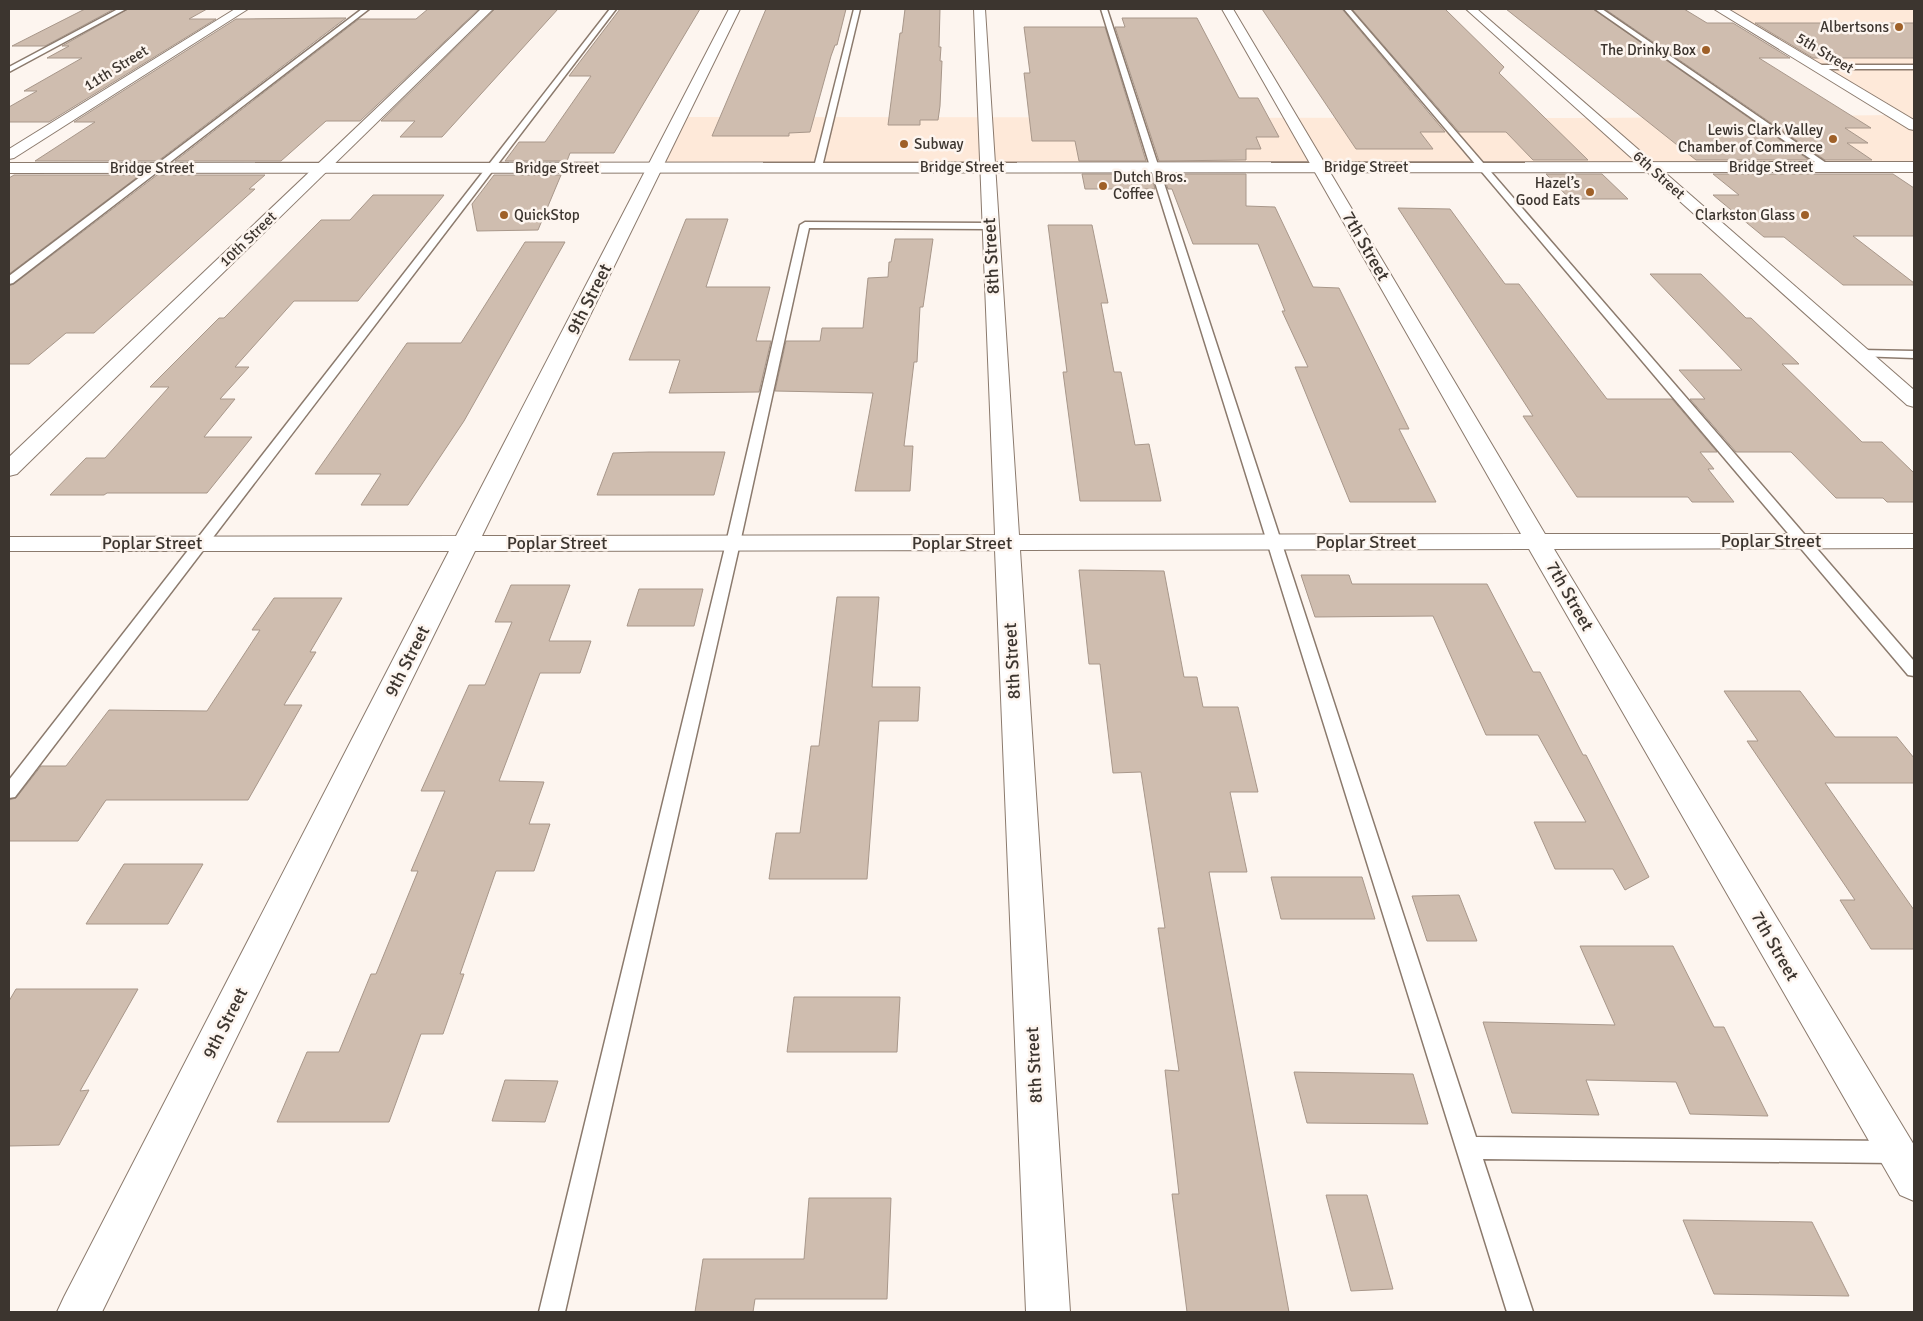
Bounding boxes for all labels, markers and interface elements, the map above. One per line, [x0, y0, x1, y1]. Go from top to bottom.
place label: Albertsons [1820, 18, 1889, 36]
marker: Albertsons [1893, 21, 1905, 33]
street label: 5th Street [1793, 29, 1857, 77]
street label: 11th Street [81, 41, 151, 95]
place label: The Drinky Box [1601, 41, 1696, 59]
marker: The Drinky Box [1700, 44, 1712, 56]
place label: Lewis Clark Valley Chamber of Commerce [1678, 121, 1823, 156]
marker: Lewis Clark Valley Chamber of Commerce [1827, 133, 1839, 145]
place label: Subway [914, 135, 964, 153]
marker: Subway [898, 138, 910, 150]
street label: 6th Street [1629, 147, 1689, 203]
street label: Bridge Street [920, 158, 1004, 176]
street label: Bridge Street [1324, 158, 1408, 176]
street label: Bridge Street [1729, 158, 1813, 176]
street label: Bridge Street [110, 159, 194, 177]
street label: Bridge Street [515, 159, 599, 177]
place label: Dutch Bros. Coffee [1113, 168, 1187, 203]
place label: Hazel’s Good Eats [1516, 174, 1580, 209]
marker: Dutch Bros. Coffee [1097, 180, 1109, 192]
marker: Hazel’s Good Eats [1584, 186, 1596, 198]
place label: QuickStop [514, 206, 580, 224]
place label: Clarkston Glass [1695, 206, 1795, 224]
street label: 7th Street [1337, 207, 1395, 285]
street label: 10th Street [216, 208, 280, 270]
marker: QuickStop [498, 209, 510, 221]
marker: Clarkston Glass [1799, 209, 1811, 221]
street label: 8th Street [978, 217, 1004, 295]
street label: 9th Street [562, 260, 616, 338]
street label: Poplar Street [1721, 530, 1821, 552]
street label: Poplar Street [1316, 531, 1416, 553]
street label: Poplar Street [102, 532, 202, 554]
street label: Poplar Street [507, 532, 607, 554]
street label: Poplar Street [912, 532, 1012, 554]
street label: 7th Street [1541, 557, 1599, 635]
street label: 9th Street [380, 622, 434, 700]
street label: 8th Street [999, 622, 1025, 700]
street label: 7th Street [1746, 907, 1804, 985]
street label: 9th Street [198, 984, 252, 1062]
street label: 8th Street [1021, 1026, 1047, 1104]

